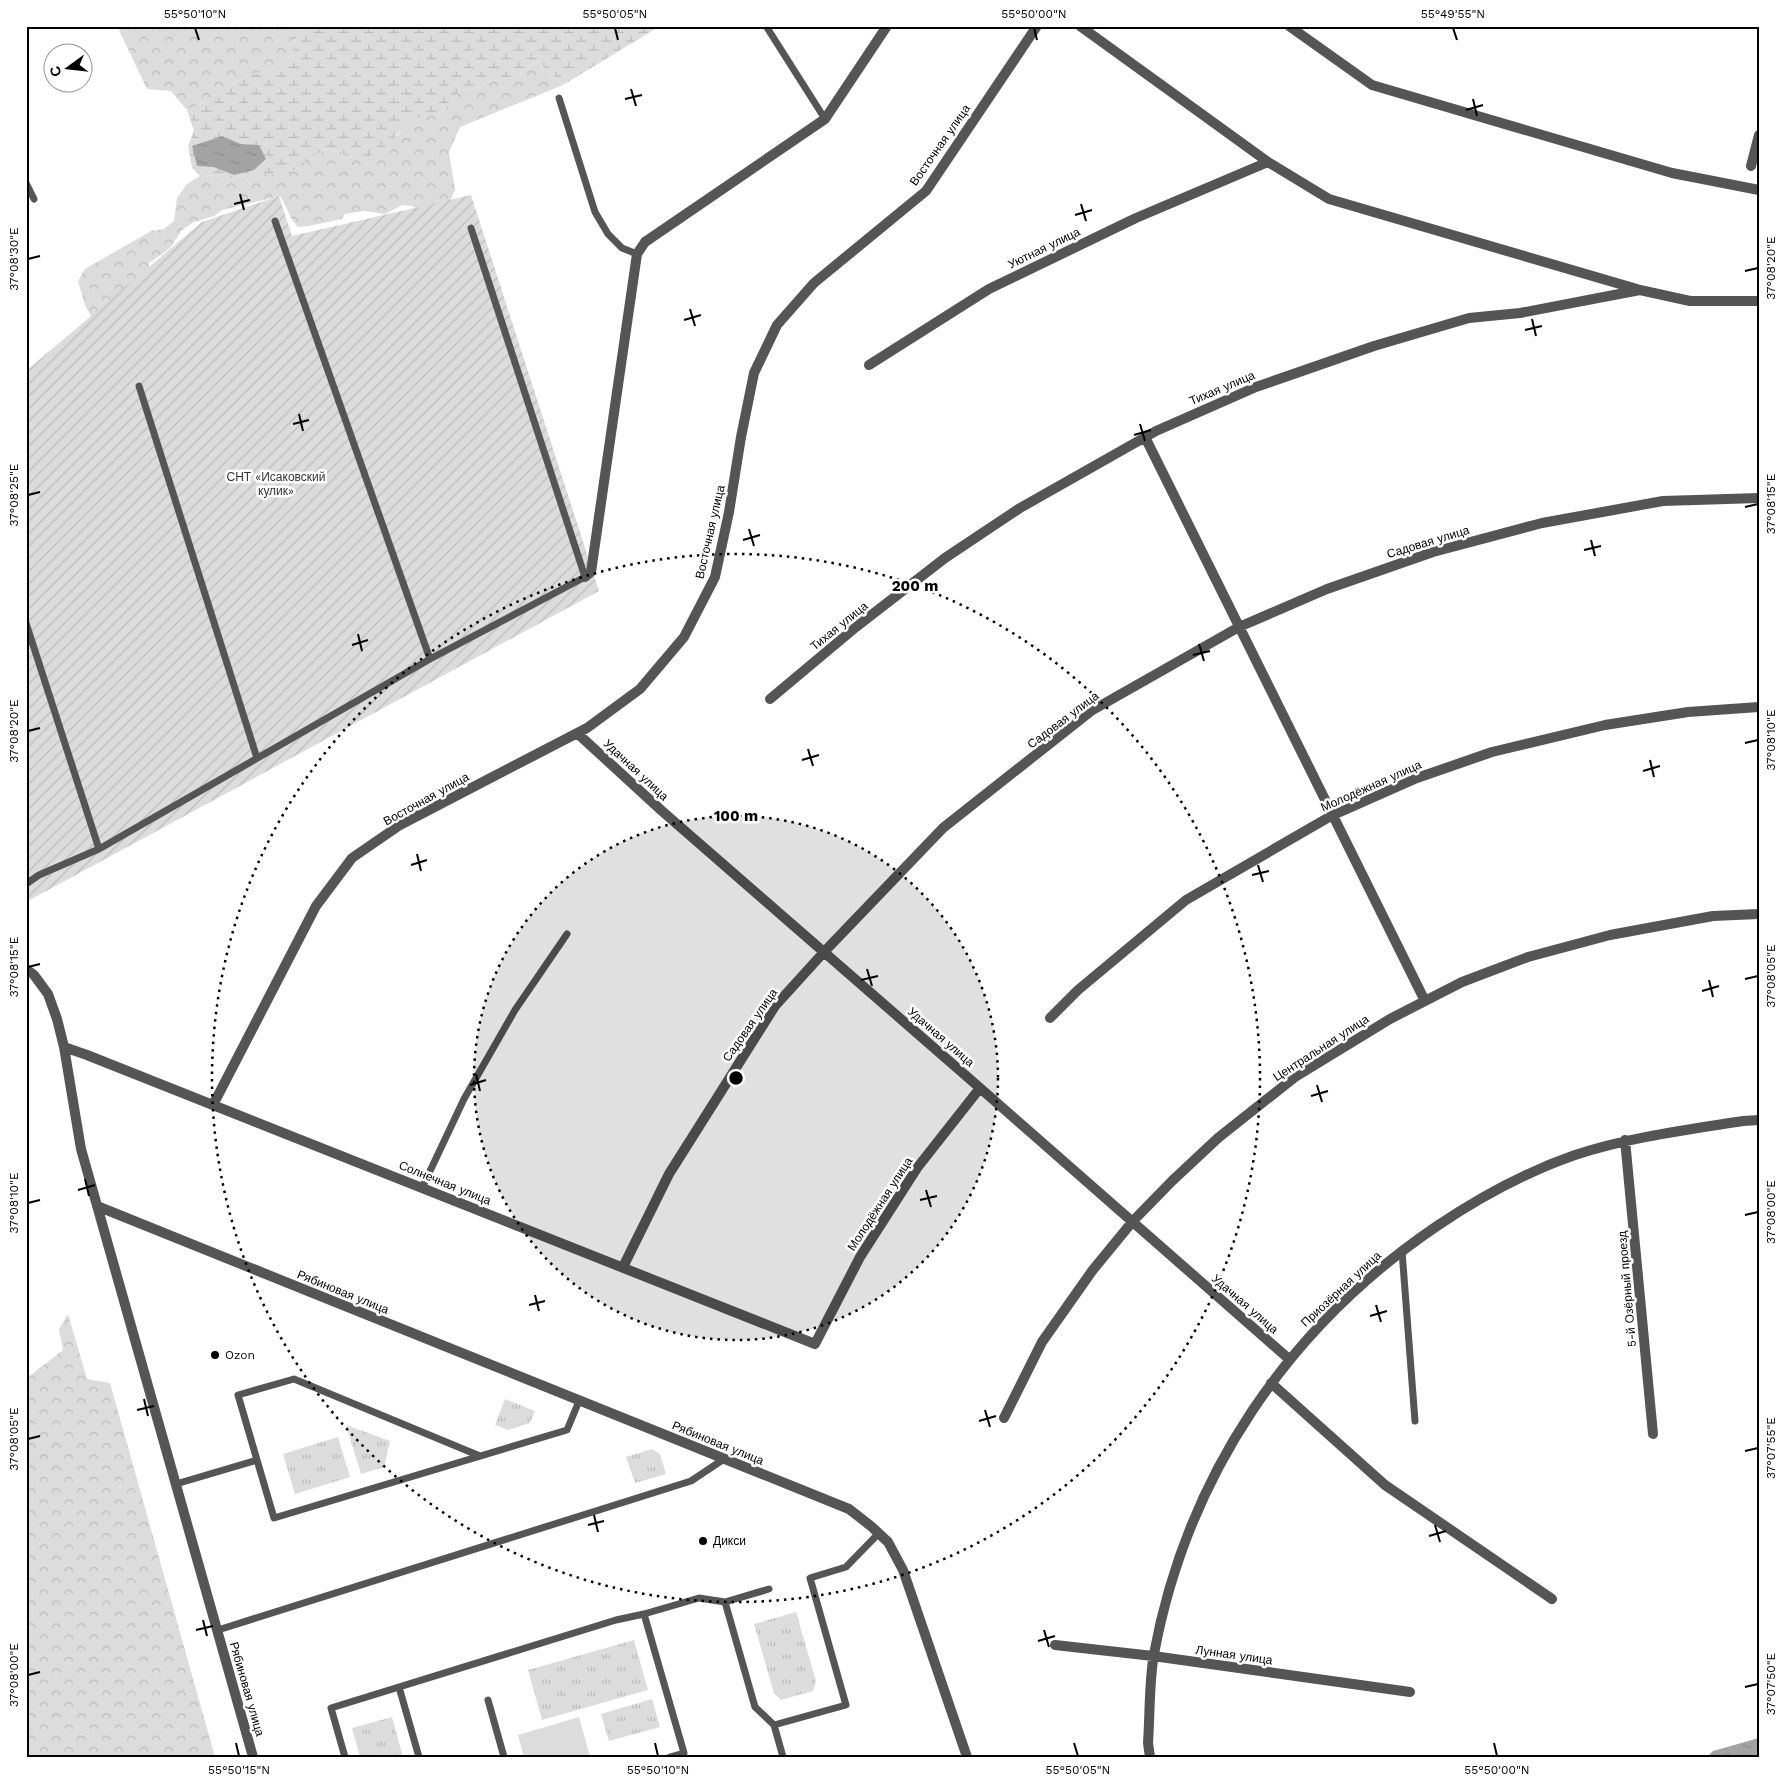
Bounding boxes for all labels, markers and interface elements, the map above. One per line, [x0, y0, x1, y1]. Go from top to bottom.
text: 55°50'10"N [164, 7, 226, 21]
text: 55°50'05"N [583, 7, 647, 21]
text: 55°50'00"N [1001, 7, 1067, 21]
text: 55°49'55"N [1421, 7, 1485, 21]
north arrow [42, 42, 92, 92]
text: С [46, 64, 64, 78]
street label: Восточная улица [907, 102, 973, 188]
street label: Уютная улица [1006, 224, 1082, 271]
text: 37°08'30"E [7, 227, 21, 291]
text: 37°08'20"E [1764, 236, 1778, 300]
street label: Тихая улица [1187, 368, 1257, 408]
text: 37°08'25"E [7, 463, 21, 526]
park label: СНТ «Исаковский кулик» [227, 470, 325, 498]
text: 37°08'15"E [1764, 473, 1778, 534]
street label: Восточная улица [692, 484, 728, 580]
street label: Садовая улица [1385, 523, 1471, 561]
text: 200 m [892, 577, 938, 595]
street label: Тихая улица [808, 598, 871, 653]
street label: Садовая улица [1025, 688, 1102, 751]
text: 37°08'20"E [7, 699, 21, 763]
text: 37°08'10"E [1764, 709, 1778, 771]
street label: Удачная улица [601, 736, 671, 804]
street label: Молодёжная улица [1319, 757, 1424, 814]
street label: Восточная улица [381, 770, 471, 828]
text: 100 m [714, 807, 758, 825]
text: 37°08'15"E [7, 936, 21, 997]
text: 37°08'05"E [1764, 944, 1778, 1008]
street label: Садовая улица [720, 986, 780, 1064]
street label: Удачная улица [905, 1004, 977, 1070]
street label: Центральная улица [1271, 1012, 1372, 1084]
centre of rings [727, 1069, 745, 1087]
street label: Молодёжная улица [845, 1154, 916, 1253]
street label: Солнечная улица [397, 1158, 493, 1208]
text: 37°08'10"E [7, 1172, 21, 1234]
text: 37°08'00"E [1764, 1180, 1778, 1244]
street label: 5-й Озёрный проезд [1615, 1230, 1639, 1348]
street label: Приозёрная улица [1298, 1248, 1384, 1330]
street label: Рябиновая улица [295, 1267, 391, 1317]
street label: Удачная улица [1209, 1271, 1281, 1337]
place label: Ozon [225, 1348, 255, 1362]
marker: Ozon [209, 1349, 221, 1361]
text: 37°08'05"E [7, 1407, 21, 1471]
text: 37°07'55"E [1764, 1417, 1778, 1479]
street label: Рябиновая улица [670, 1418, 766, 1468]
place label: Дикси [713, 1534, 746, 1548]
marker: Дикси [697, 1535, 709, 1547]
street label: Рябиновая улица [227, 1640, 267, 1738]
text: 37°08'00"E [7, 1643, 21, 1707]
street label: Лунная улица [1195, 1643, 1274, 1667]
text: 37°07'50"E [1764, 1652, 1778, 1715]
text: 55°50'15"N [208, 1763, 270, 1777]
text: 55°50'10"N [627, 1763, 689, 1777]
text: 55°50'05"N [1046, 1763, 1110, 1777]
text: 55°50'00"N [1464, 1763, 1530, 1777]

